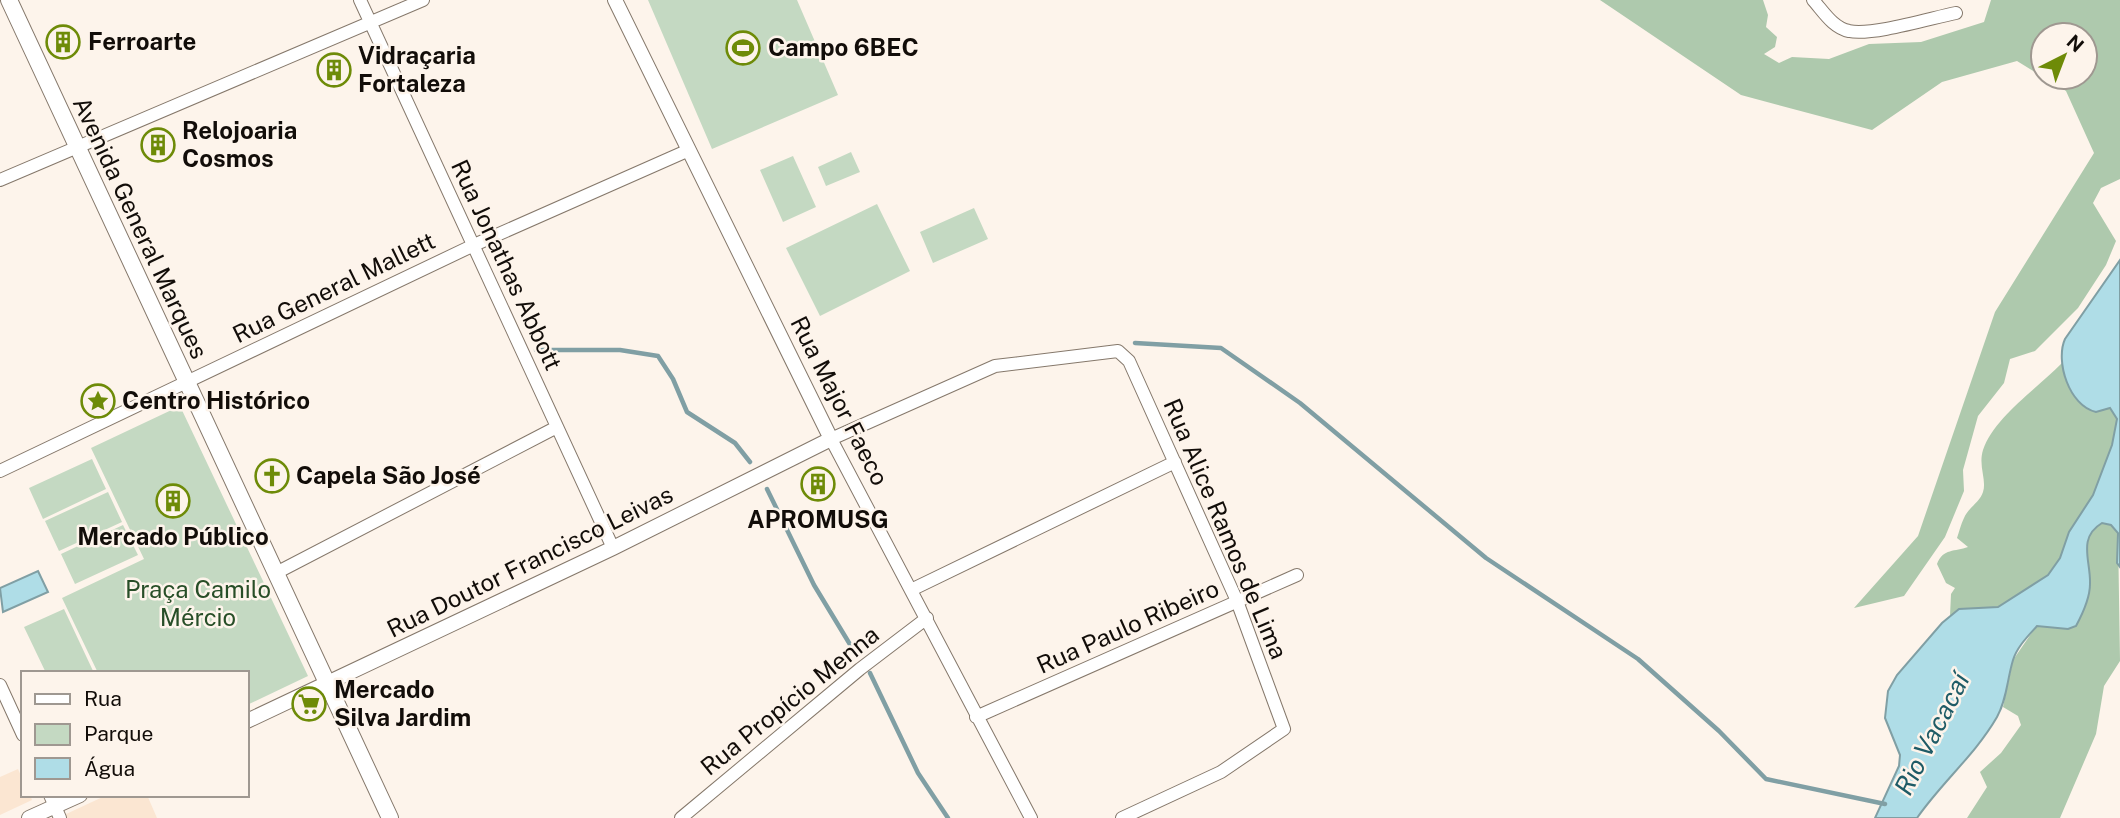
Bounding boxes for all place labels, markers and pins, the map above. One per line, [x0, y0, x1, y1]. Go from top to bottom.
building icon: Ferroarte [44, 23, 82, 61]
place label: Ferroarte [88, 27, 196, 55]
sports icon: Campo 6BEC [724, 29, 762, 67]
place label: Campo 6BEC [768, 33, 919, 61]
place label: Vidraçaria Fortaleza [358, 41, 476, 97]
building icon: Vidraçaria Fortaleza [315, 51, 353, 89]
place label: Relojoaria Cosmos [182, 116, 297, 172]
building icon: Relojoaria Cosmos [139, 126, 177, 164]
place icon: Centro Histórico [79, 382, 117, 420]
place label: Centro Histórico [122, 386, 310, 414]
church icon: Capela São José [253, 457, 291, 495]
place label: Capela São José [296, 461, 481, 489]
building icon: APROMUSG [799, 465, 837, 503]
building icon: Mercado Público [154, 482, 192, 520]
place label: APROMUSG [747, 505, 889, 533]
place label: Mercado Público [77, 522, 269, 550]
place label: Mercado Silva Jardim [334, 675, 471, 731]
supermarket icon: Mercado Silva Jardim [290, 685, 328, 723]

